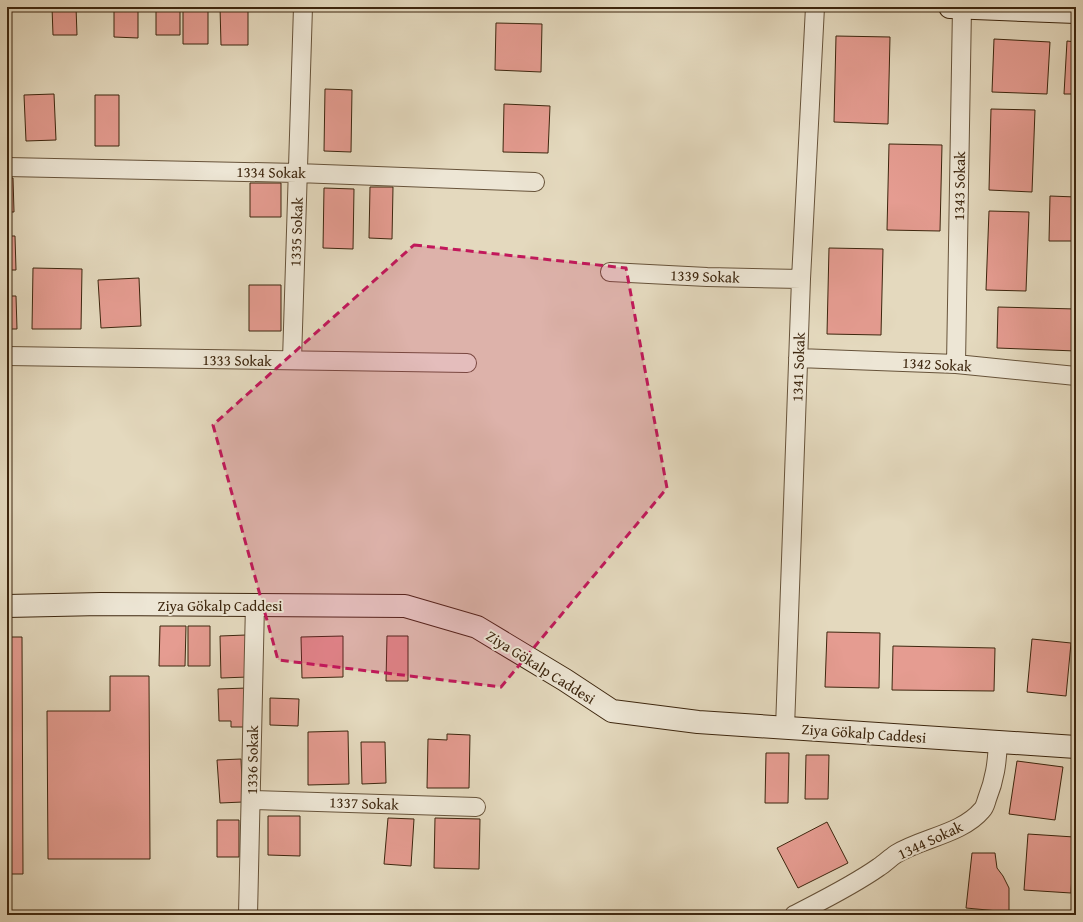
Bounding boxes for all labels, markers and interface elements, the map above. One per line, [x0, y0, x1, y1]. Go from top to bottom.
street label: 1343 Sokak [948, 151, 970, 221]
street label: 1334 Sokak [236, 161, 306, 183]
street label: 1335 Sokak [284, 197, 308, 267]
street label: 1339 Sokak [670, 264, 740, 288]
street label: 1341 Sokak [786, 332, 810, 402]
street label: 1333 Sokak [202, 349, 272, 371]
street label: 1342 Sokak [902, 352, 973, 376]
street label: Ziya Gökalp Caddesi [157, 595, 283, 616]
street label: Ziya Gökalp Caddesi [482, 625, 600, 709]
street label: Ziya Gökalp Caddesi [801, 718, 927, 748]
street label: 1336 Sokak [241, 725, 263, 795]
street label: 1337 Sokak [329, 791, 399, 815]
street label: 1344 Sokak [894, 816, 966, 864]

